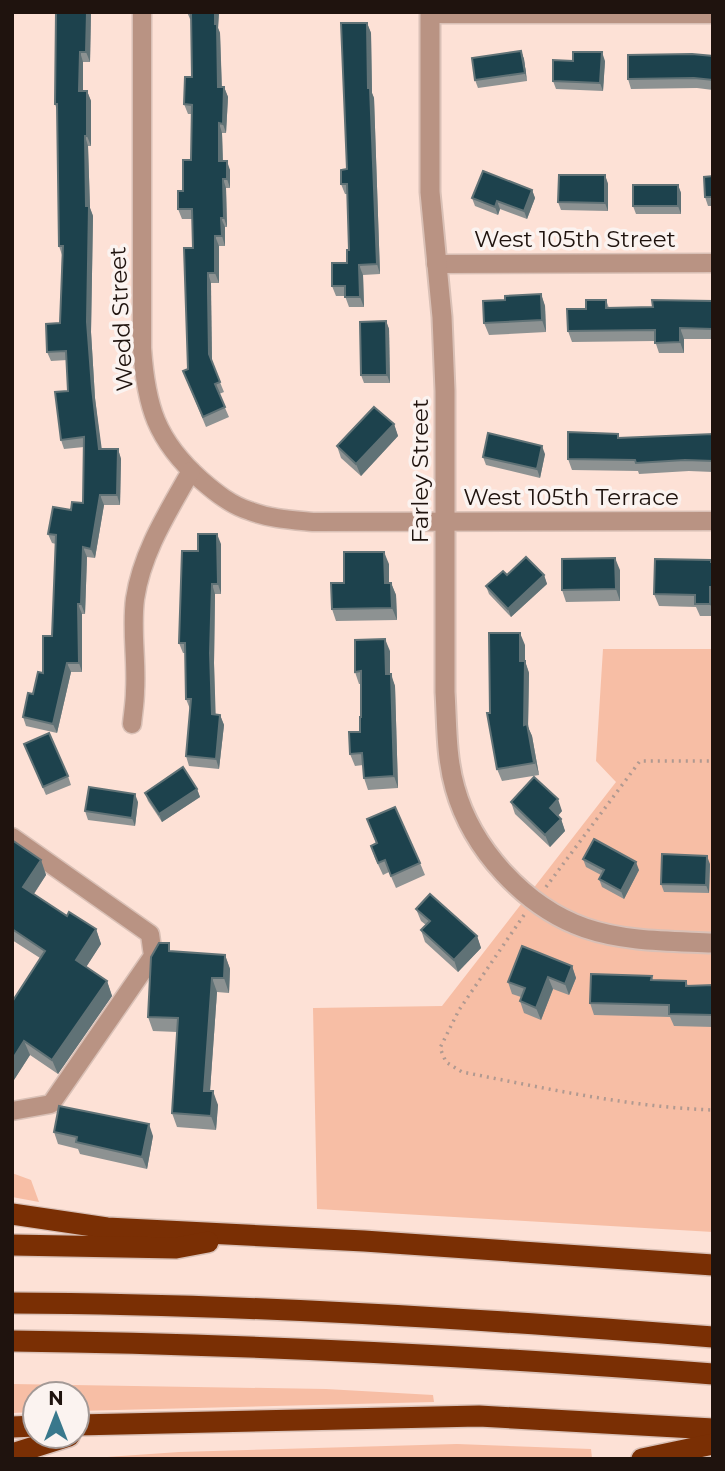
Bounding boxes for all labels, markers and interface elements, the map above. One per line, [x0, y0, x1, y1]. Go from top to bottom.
street label: West 105th Street [474, 225, 676, 253]
street label: Wedd Street [103, 246, 139, 392]
street label: Farley Street [406, 399, 434, 543]
street label: West 105th Terrace [463, 483, 679, 511]
north arrow [21, 1380, 91, 1450]
text: N [48, 1387, 64, 1410]

